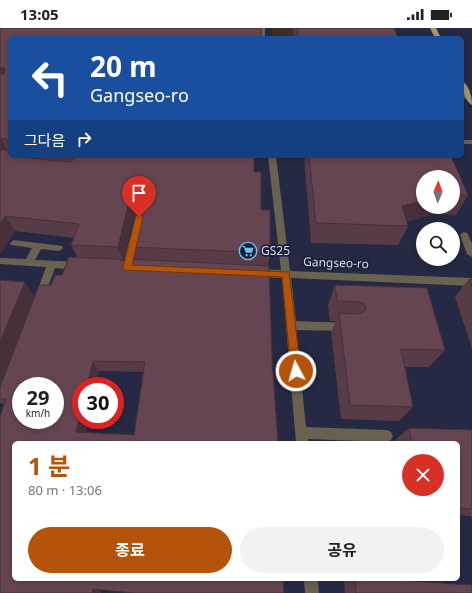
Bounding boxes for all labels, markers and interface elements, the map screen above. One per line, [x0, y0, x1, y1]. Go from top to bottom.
text: 13:05 [20, 4, 59, 24]
text: 20 m [90, 47, 157, 85]
icon: left [24, 52, 76, 104]
text: Gangseo-ro [90, 83, 189, 107]
icon: right [73, 128, 95, 150]
text: 그다음 [24, 130, 65, 150]
north arrow [416, 170, 460, 214]
map controls [416, 170, 460, 266]
pin [122, 176, 156, 217]
icon: arrive [128, 182, 150, 204]
button: search [416, 222, 460, 266]
supermarket icon: GS25 [238, 241, 258, 261]
place label: GS25 [261, 242, 290, 259]
street label: Gangseo-ro [303, 253, 369, 272]
position arrow [275, 350, 317, 392]
speed limit sign: 30 [72, 377, 124, 429]
text: 29 [27, 384, 49, 411]
text: km/h [26, 406, 50, 420]
text: 1 분 [28, 449, 70, 482]
button: close [402, 454, 444, 496]
text: 80 m · 13:06 [28, 481, 102, 499]
button: 종료 [28, 527, 232, 573]
button: 공유 [240, 527, 444, 573]

